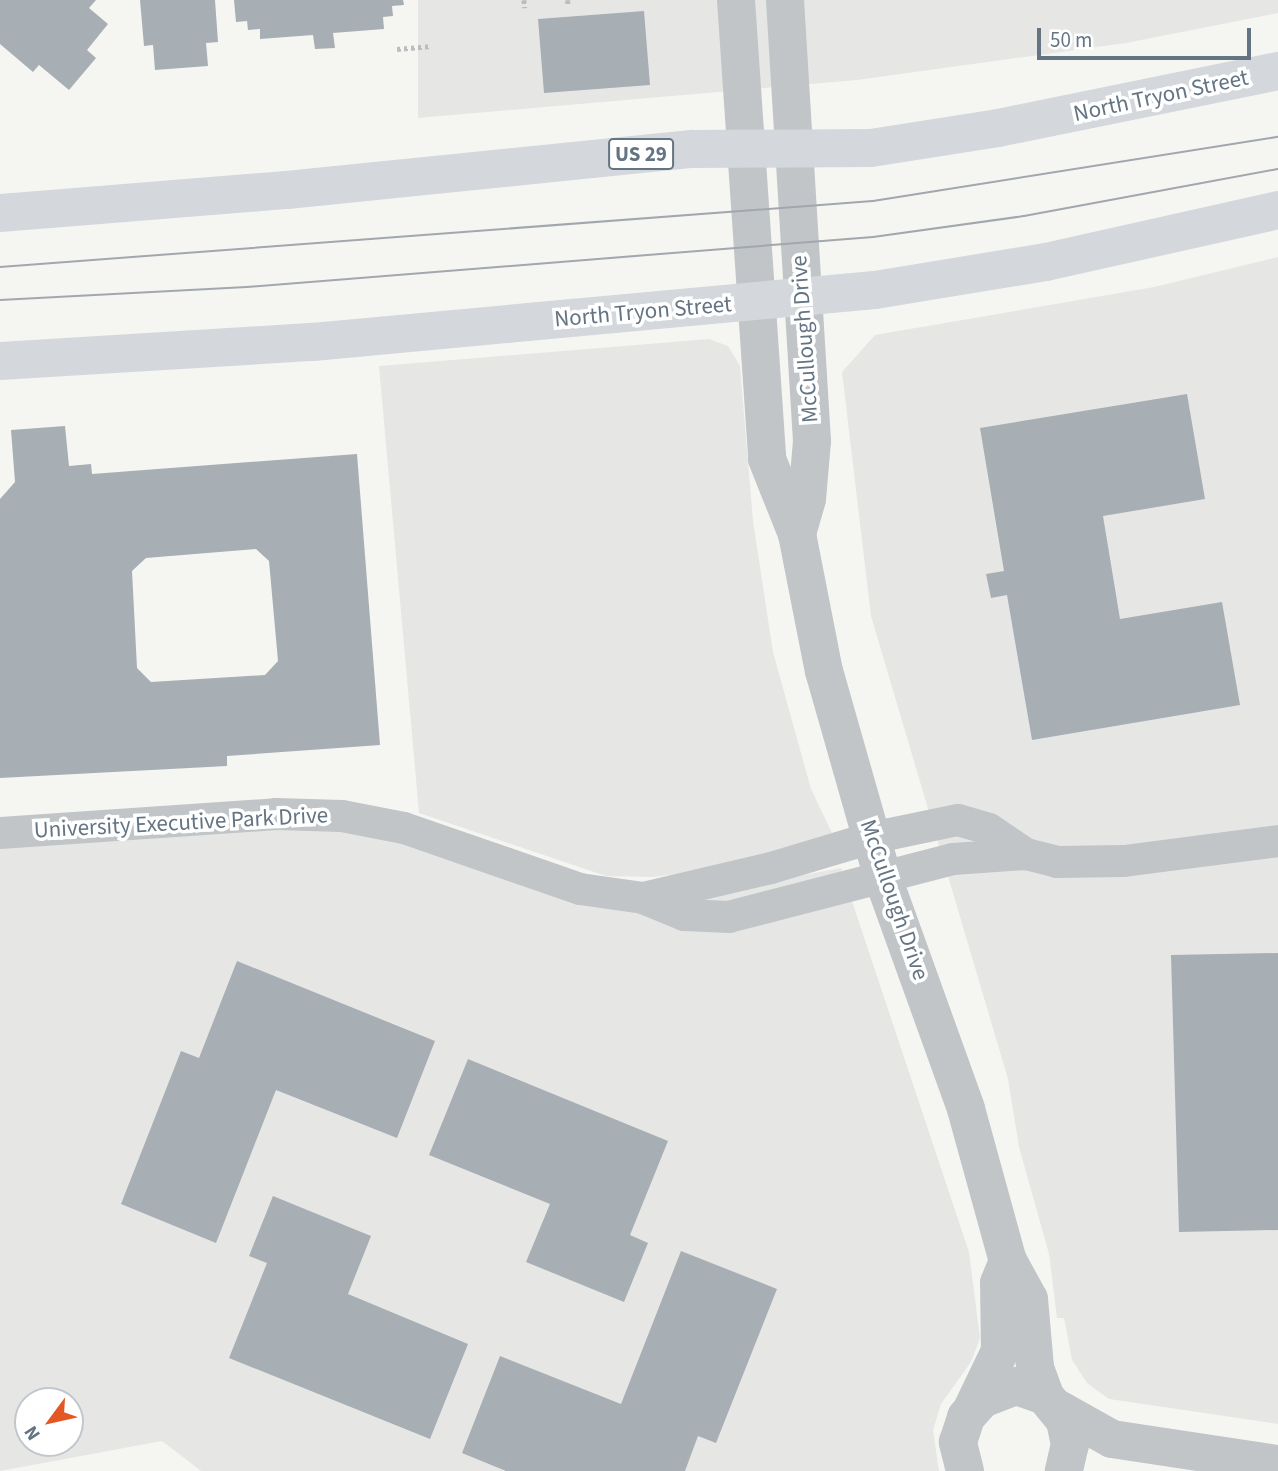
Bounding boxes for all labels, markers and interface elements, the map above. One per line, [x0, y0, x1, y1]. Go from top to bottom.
scale bar [1040, 14, 1254, 58]
text: 50 m [1050, 25, 1092, 55]
street label: North Tryon Street [1071, 64, 1251, 128]
road number: US 29 [608, 136, 674, 172]
street label: McCullough Drive [785, 254, 825, 424]
street label: North Tryon Street [553, 290, 733, 334]
street label: University Executive Park Drive [33, 802, 329, 844]
street label: McCullough Drive [854, 816, 934, 984]
north arrow [14, 1387, 84, 1457]
text: N [18, 1420, 47, 1445]

